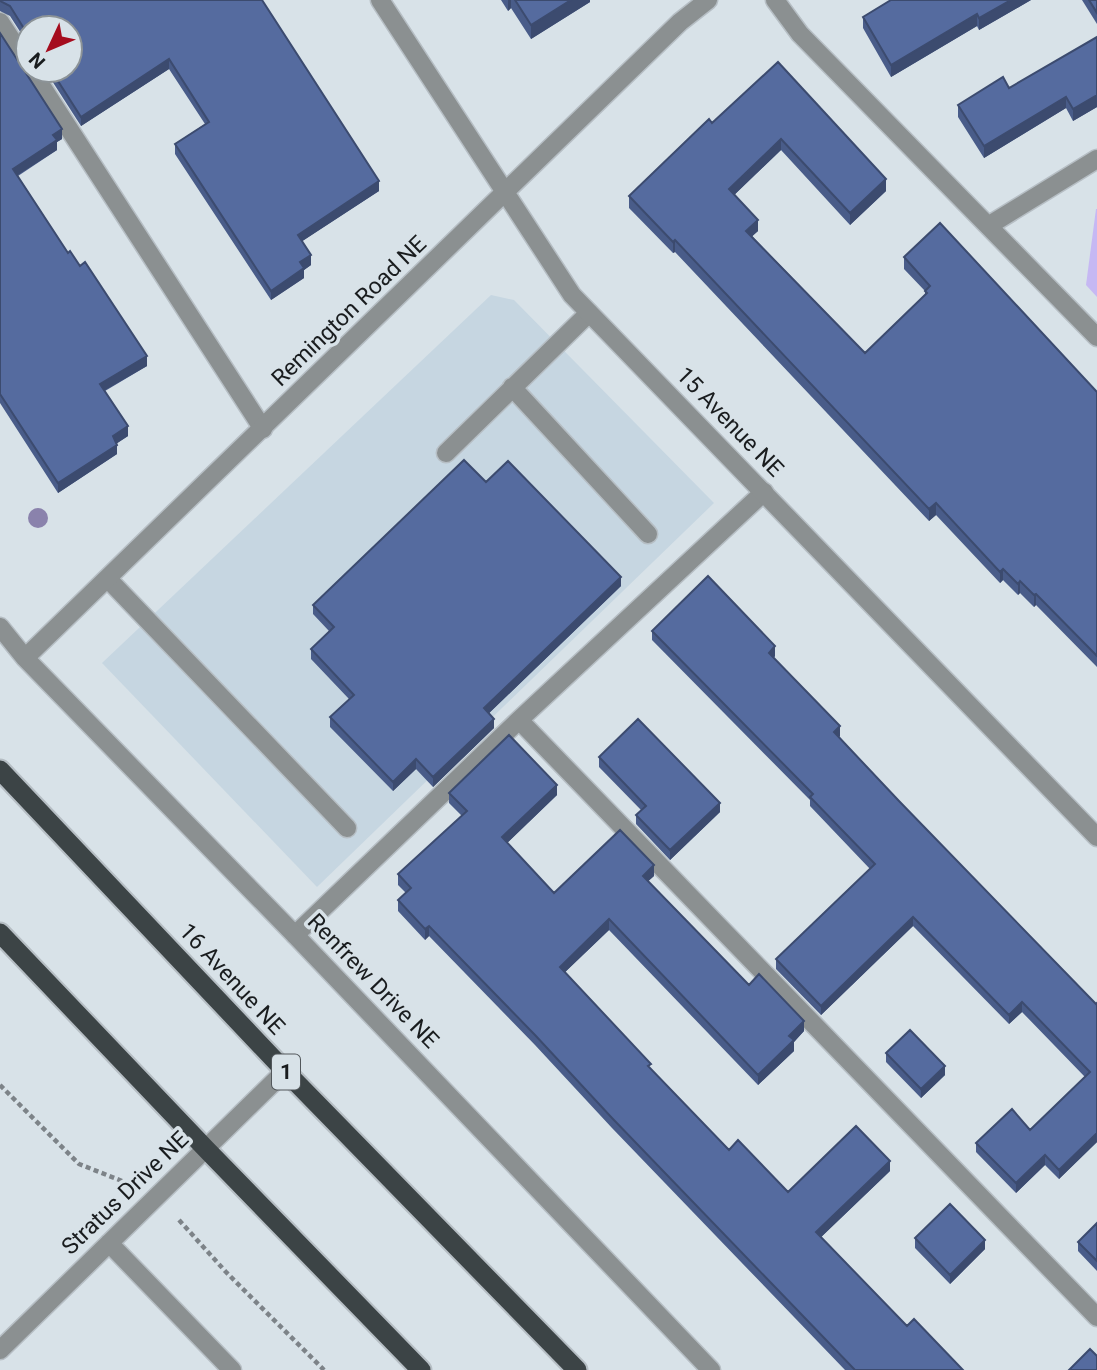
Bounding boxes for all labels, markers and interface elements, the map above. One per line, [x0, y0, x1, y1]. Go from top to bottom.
north arrow [14, 14, 84, 84]
text: N [24, 48, 50, 73]
street label: Remington Road NE [266, 230, 432, 392]
street label: 15 Avenue NE [671, 362, 789, 482]
street label: Renfrew Drive NE [302, 908, 444, 1054]
street label: 16 Avenue NE [174, 918, 290, 1040]
road number: 1 [272, 1054, 300, 1090]
street label: Stratus Drive NE [56, 1126, 194, 1260]

